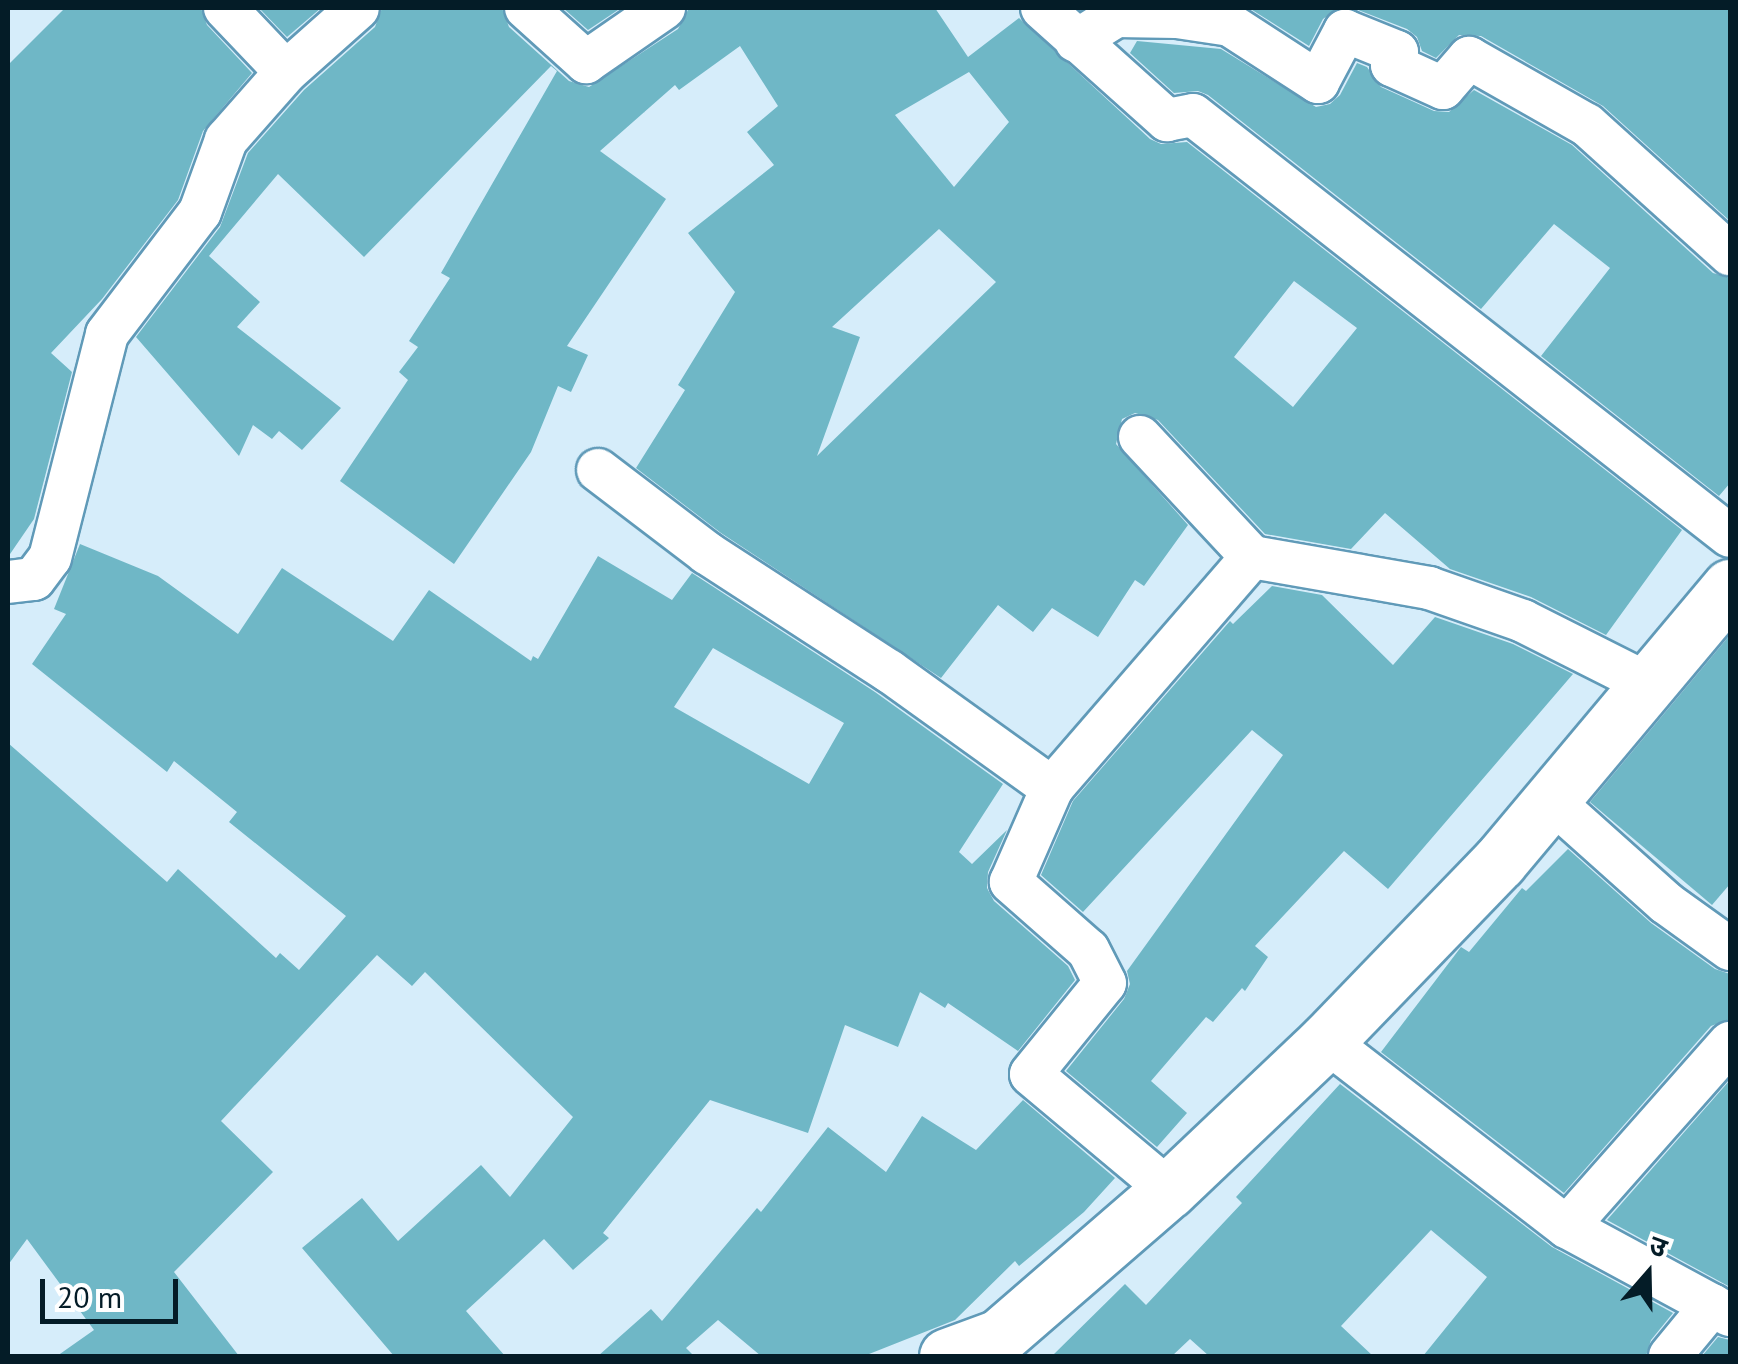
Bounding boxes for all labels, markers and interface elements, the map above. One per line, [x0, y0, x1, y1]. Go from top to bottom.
north arrow [1598, 1224, 1698, 1324]
text: उ [1644, 1225, 1672, 1266]
scale bar [45, 1259, 182, 1321]
text: 20 m [57, 1277, 122, 1316]

